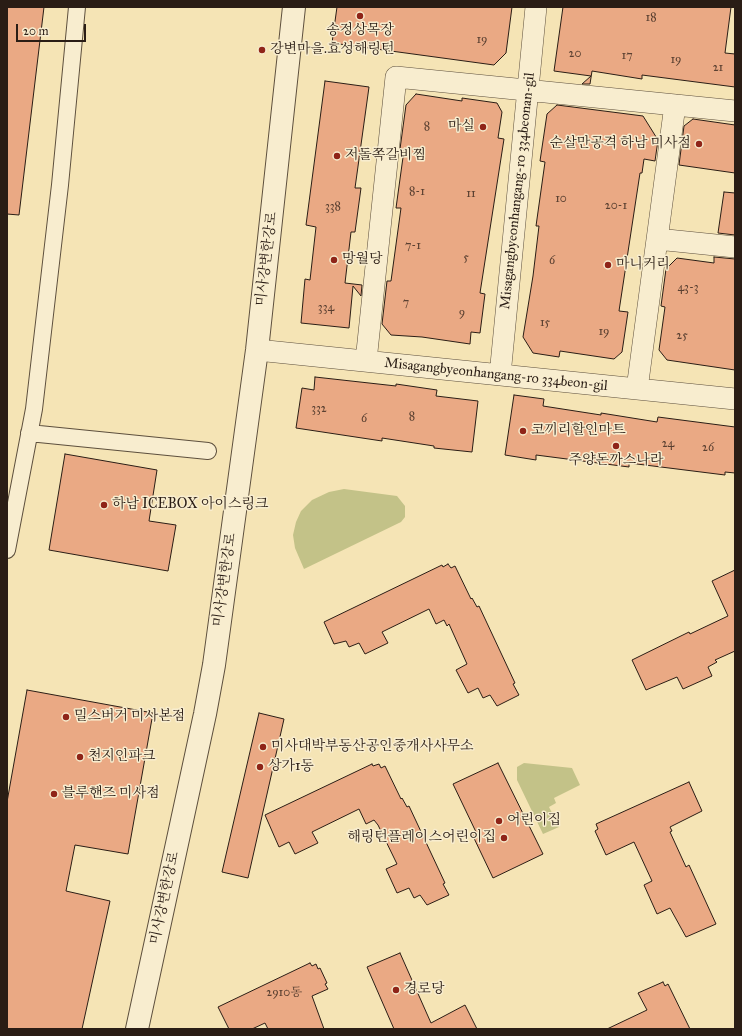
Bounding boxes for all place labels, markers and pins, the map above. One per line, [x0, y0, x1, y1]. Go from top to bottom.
marker: 송정상목장 [355, 11, 365, 21]
place label: 송정상목장 [326, 23, 394, 39]
place label: 강변마을.효성해링턴 [270, 42, 395, 58]
marker: 강변마을.효성해링턴 [257, 45, 267, 55]
place label: 마실 [448, 119, 475, 135]
marker: 마실 [478, 122, 488, 132]
place label: 순살만공격 하남 미사점 [550, 136, 691, 152]
marker: 순살만공격 하남 미사점 [694, 139, 704, 149]
place label: 저돌쪽갈비찜 [345, 148, 426, 164]
marker: 저돌쪽갈비찜 [332, 151, 342, 161]
place label: 망월당 [342, 252, 383, 268]
marker: 망월당 [329, 255, 339, 265]
place label: 마니커리 [616, 257, 670, 273]
marker: 마니커리 [603, 260, 613, 270]
place label: 코끼리할인마트 [531, 423, 626, 439]
marker: 코끼리할인마트 [518, 426, 528, 436]
marker: 주양돈까스나라 [611, 441, 621, 451]
place label: 주양돈까스나라 [569, 453, 663, 469]
place label: 하남 ICEBOX 아이스링크 [112, 497, 269, 513]
marker: 하남 ICEBOX 아이스링크 [99, 500, 109, 510]
place label: 밀스버거 미사본점 [74, 709, 185, 725]
marker: 밀스버거 미사본점 [61, 712, 71, 722]
place label: 미사대박부동산공인중개사사무소 [271, 739, 474, 755]
marker: 미사대박부동산공인중개사사무소 [258, 742, 268, 752]
place label: 천지인파크 [88, 749, 156, 765]
marker: 천지인파크 [75, 752, 85, 762]
place label: 상가1동 [268, 759, 314, 775]
marker: 상가1동 [255, 762, 265, 772]
place label: 블루핸즈 미사점 [62, 786, 160, 802]
marker: 블루핸즈 미사점 [49, 789, 59, 799]
place label: 어린이집 [507, 813, 561, 829]
marker: 어린이집 [494, 816, 504, 826]
place label: 해링턴플레이스어린이집 [347, 830, 496, 846]
marker: 해링턴플레이스어린이집 [499, 833, 509, 843]
place label: 경로당 [404, 982, 445, 998]
marker: 경로당 [391, 985, 401, 995]

